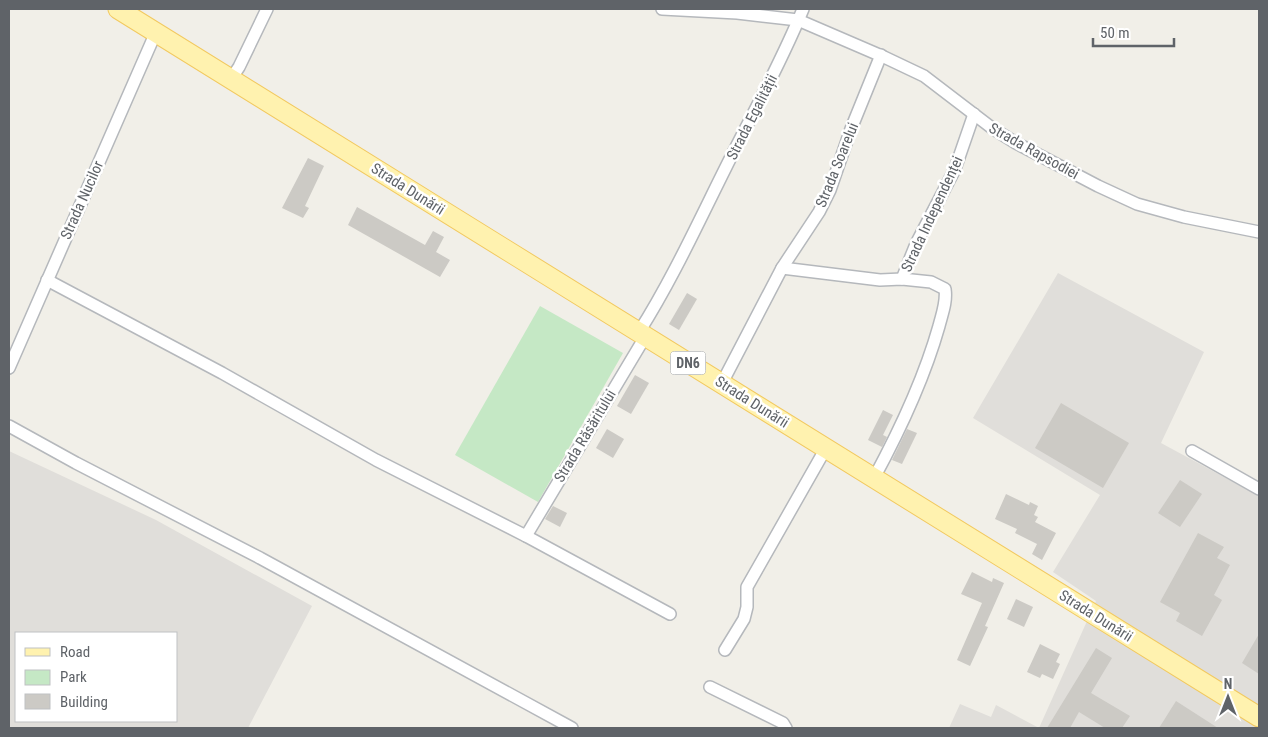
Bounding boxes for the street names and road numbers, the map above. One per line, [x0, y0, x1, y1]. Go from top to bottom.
street label: Strada Egalității [723, 71, 781, 163]
street label: Strada Rapsodiei [986, 119, 1082, 183]
street label: Strada Soarelui [812, 120, 862, 210]
street label: Strada Independenței [897, 153, 967, 275]
street label: Strada Nucilor [57, 157, 108, 242]
street label: Strada Dunării [368, 159, 448, 219]
road number: DN6 [670, 352, 706, 374]
street label: Strada Dunării [712, 372, 792, 432]
street label: Strada Răsăritului [550, 386, 620, 486]
street label: Strada Dunării [1056, 586, 1136, 646]

